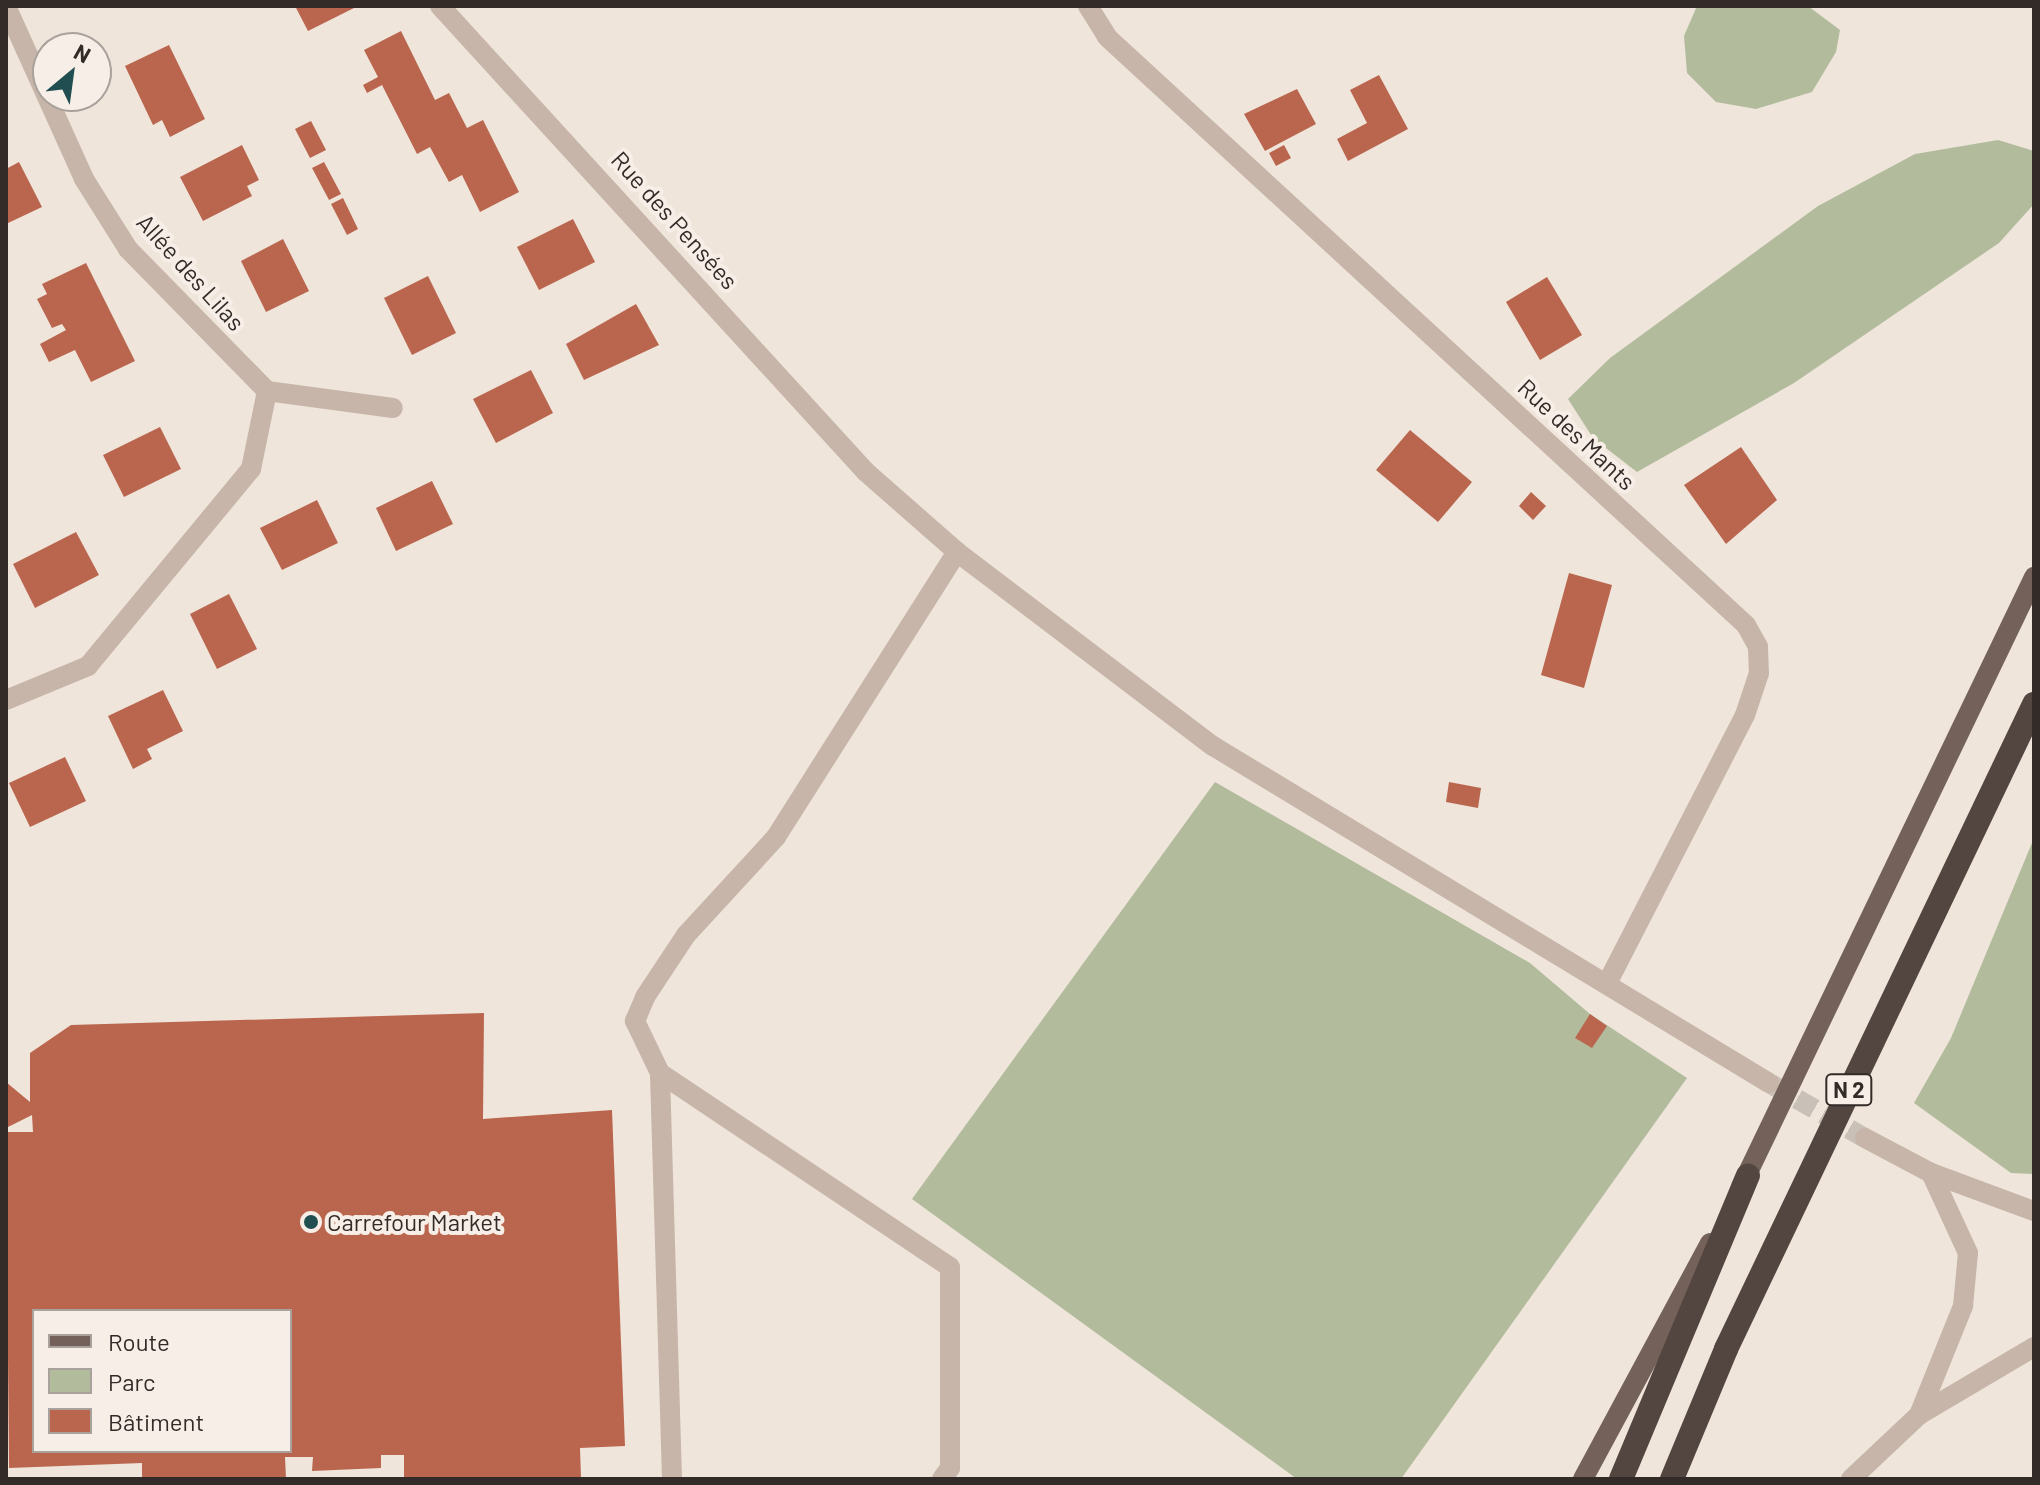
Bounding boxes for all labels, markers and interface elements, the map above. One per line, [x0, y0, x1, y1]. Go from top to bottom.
north arrow [32, 32, 112, 112]
text: N [70, 38, 95, 68]
street label: Rue des Pensées [606, 145, 744, 295]
street label: Allée des Lilas [131, 208, 251, 336]
street label: Rue des Mants [1512, 372, 1642, 496]
road number: N 2 [1825, 1072, 1873, 1108]
place label: Carrefour Market [327, 1208, 502, 1236]
marker: Carrefour Market [302, 1213, 320, 1231]
legend [32, 1309, 292, 1453]
text: Route [108, 1327, 170, 1356]
text: Parc [108, 1367, 156, 1396]
text: Bâtiment [108, 1407, 204, 1436]

